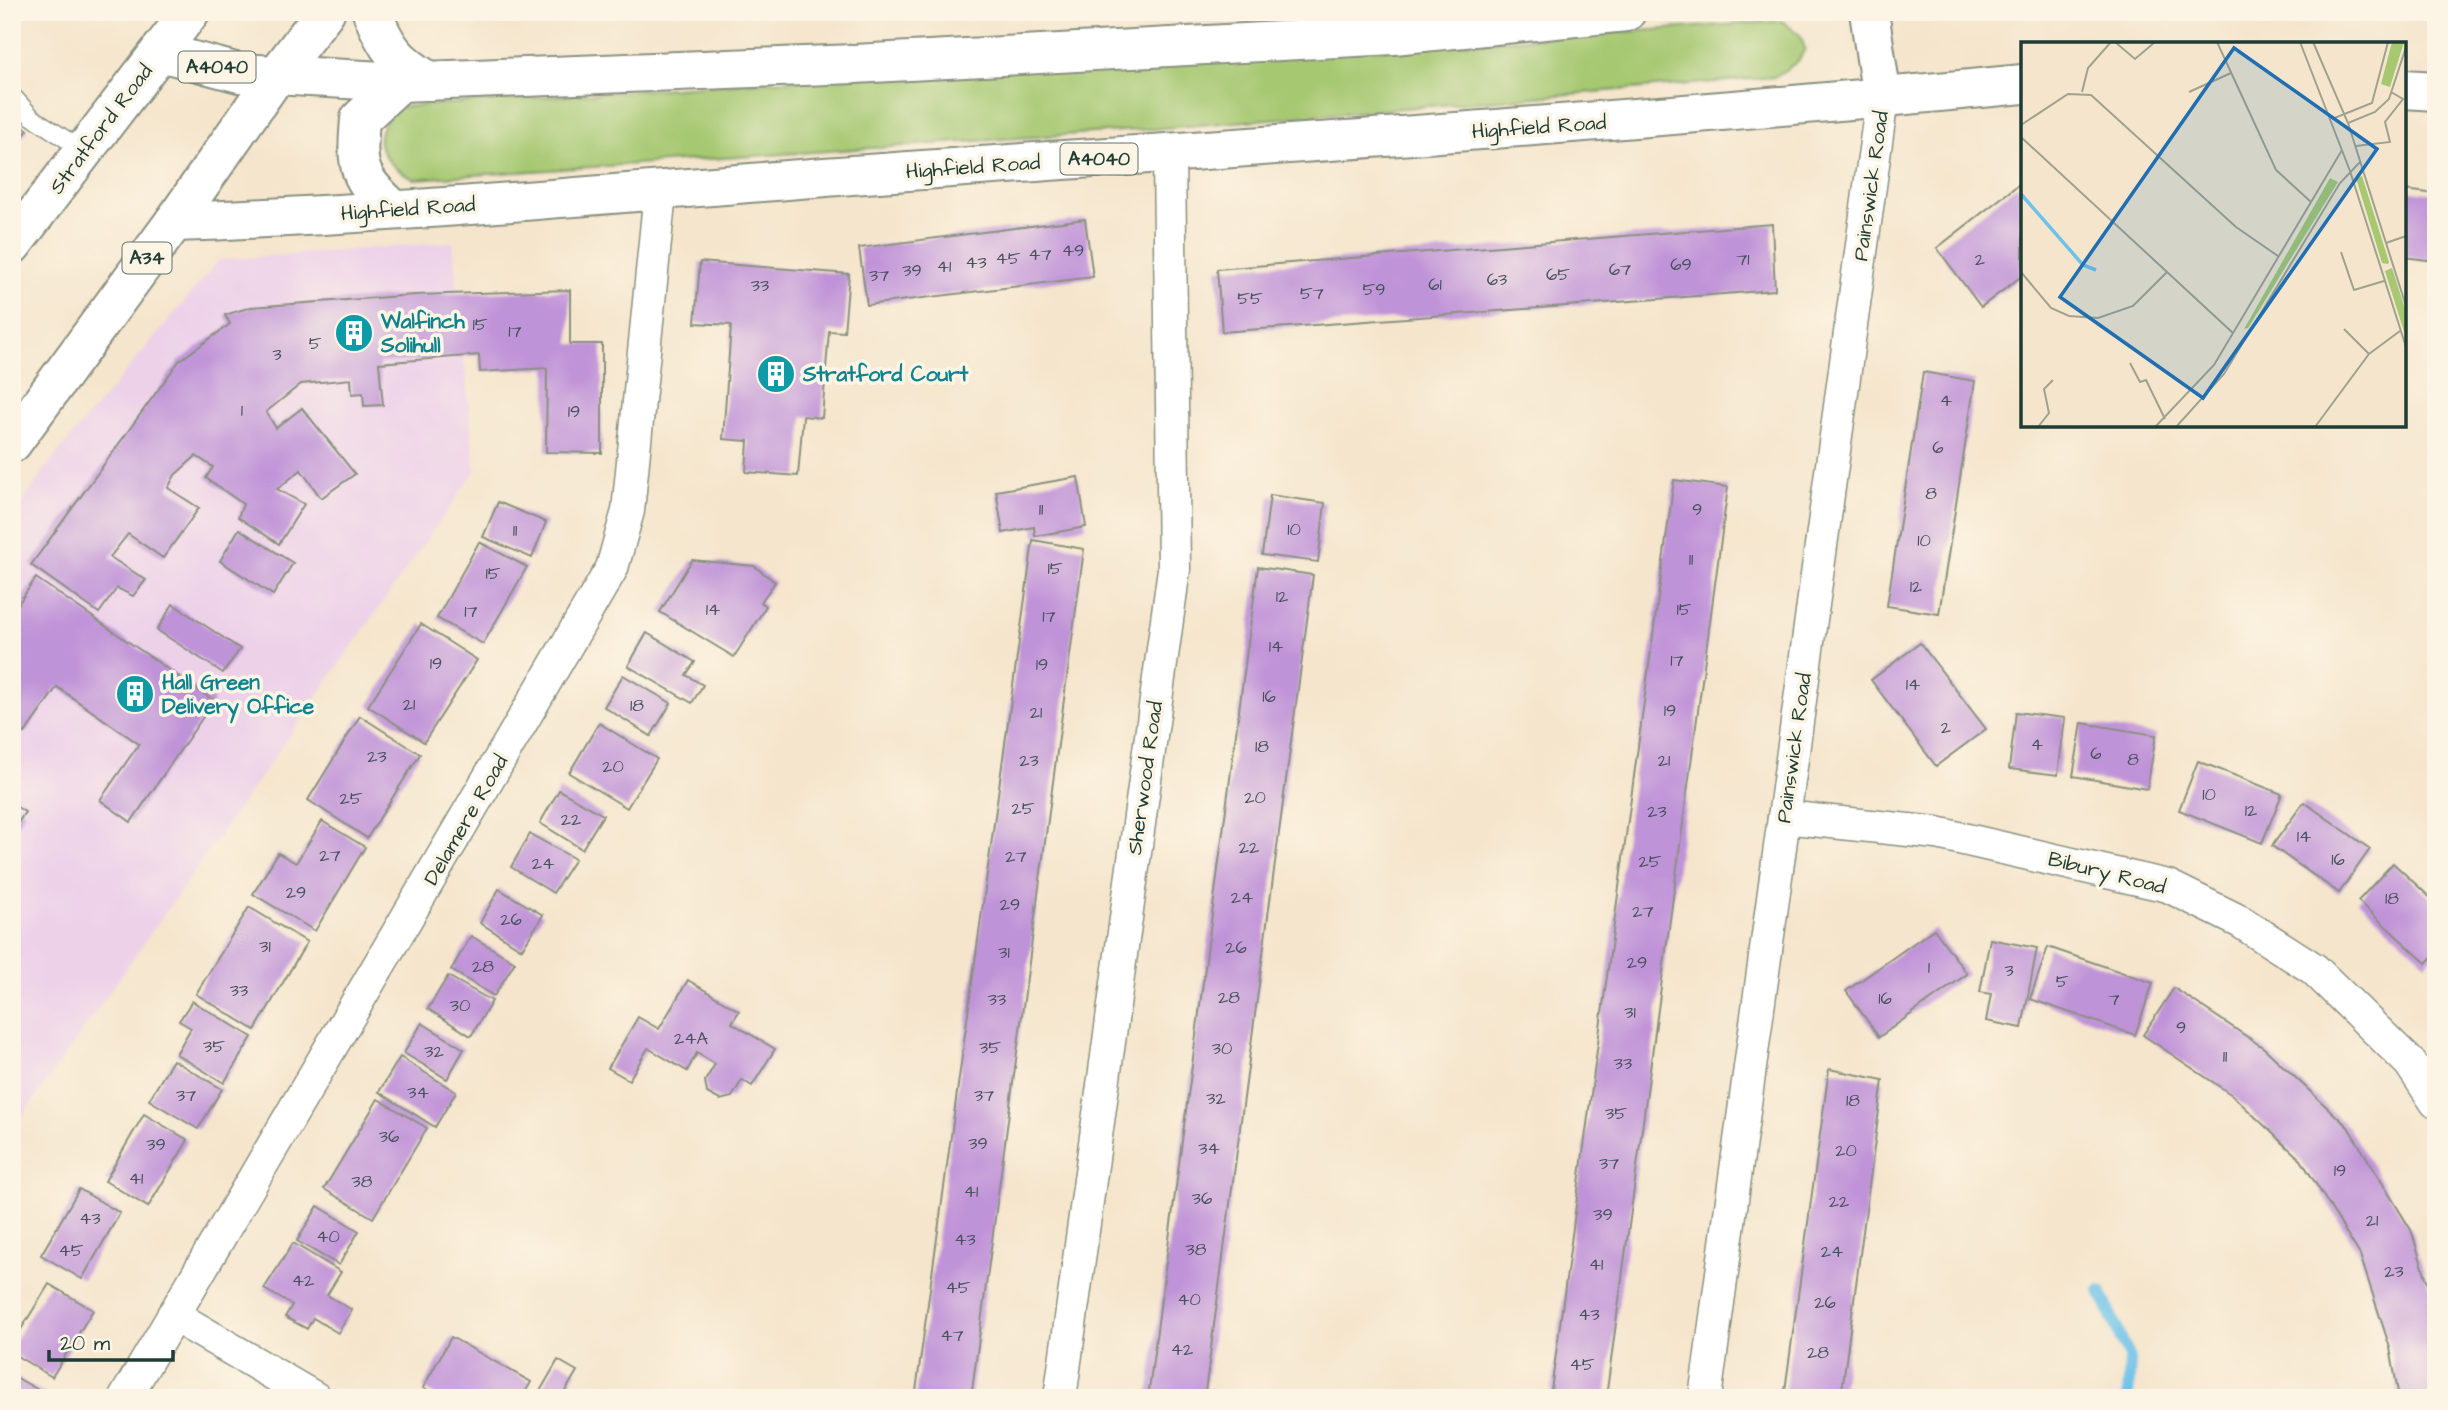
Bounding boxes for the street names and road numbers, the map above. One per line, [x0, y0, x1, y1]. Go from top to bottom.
road number: A4040 [178, 52, 256, 82]
street label: Stratford Road [42, 58, 160, 200]
street label: Highfield Road [1471, 108, 1608, 148]
street label: Painswick Road [1846, 109, 1896, 263]
road number: A4040 [1060, 144, 1138, 174]
street label: Highfield Road [905, 148, 1042, 188]
street label: Highfield Road [340, 190, 477, 230]
road number: A34 [122, 242, 172, 274]
street label: Painswick Road [1769, 671, 1819, 825]
street label: Sherwood Road [1120, 699, 1170, 857]
street label: Delamere Road [417, 749, 515, 891]
street label: Bibury Road [2045, 844, 2169, 904]

